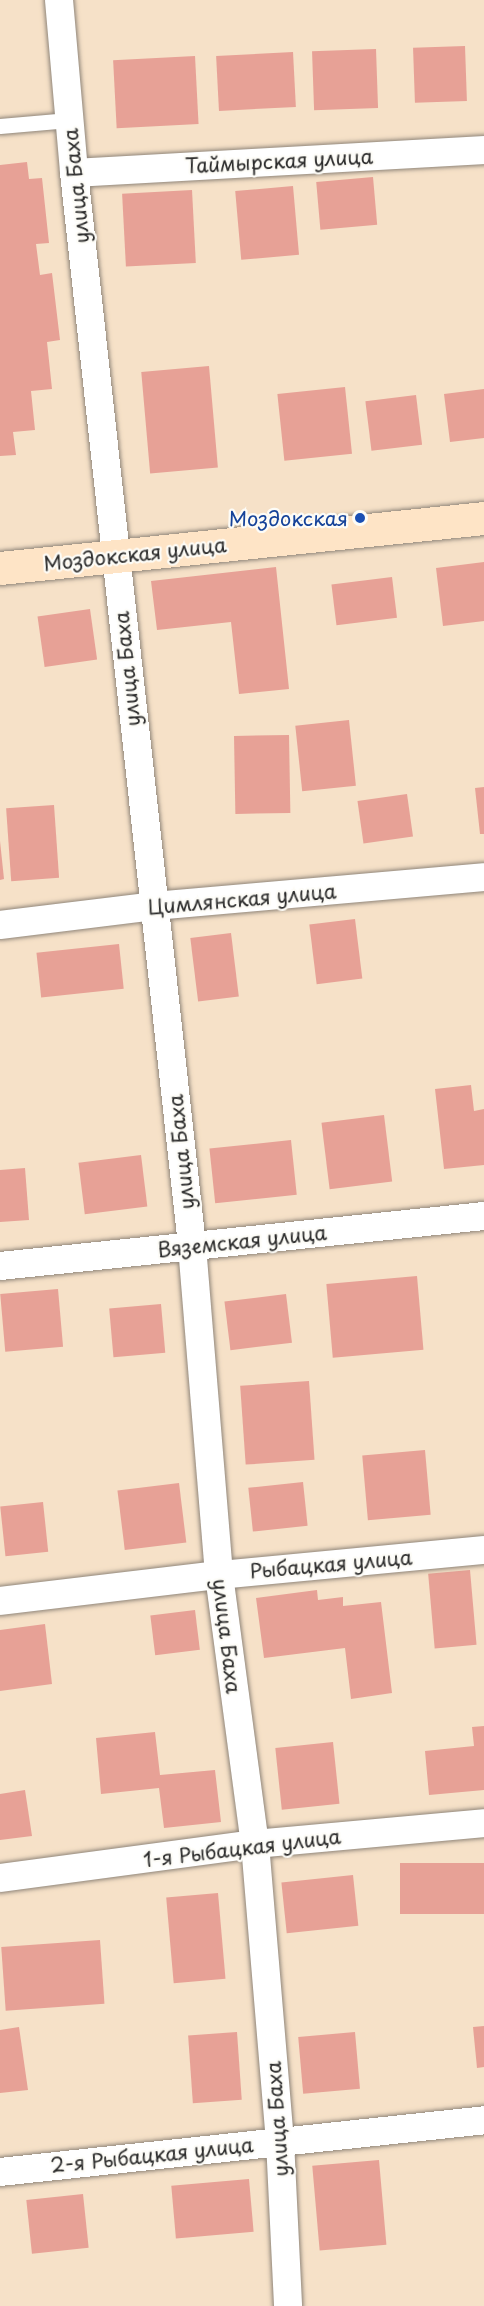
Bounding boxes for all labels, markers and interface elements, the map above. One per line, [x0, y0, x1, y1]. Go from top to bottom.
street label: улица Баха [58, 127, 94, 245]
street label: Таймырская улица [184, 144, 374, 178]
place label: Моздокская [229, 506, 348, 530]
marker: Моздокская [353, 511, 367, 525]
street label: Моздокская улица [41, 532, 229, 576]
street label: улица Баха [109, 610, 145, 728]
street label: Цимлянская улица [146, 879, 338, 919]
street label: улица Баха [163, 1093, 199, 1211]
street label: Вяземская улица [156, 1220, 328, 1262]
street label: Рыбацкая улица [248, 1545, 414, 1583]
street label: улица Баха [208, 1577, 246, 1695]
street label: 1-я Рыбацкая улица [141, 1824, 343, 1872]
street label: улица Баха [261, 2061, 293, 2177]
street label: 2-я Рыбацкая улица [49, 2132, 255, 2178]

